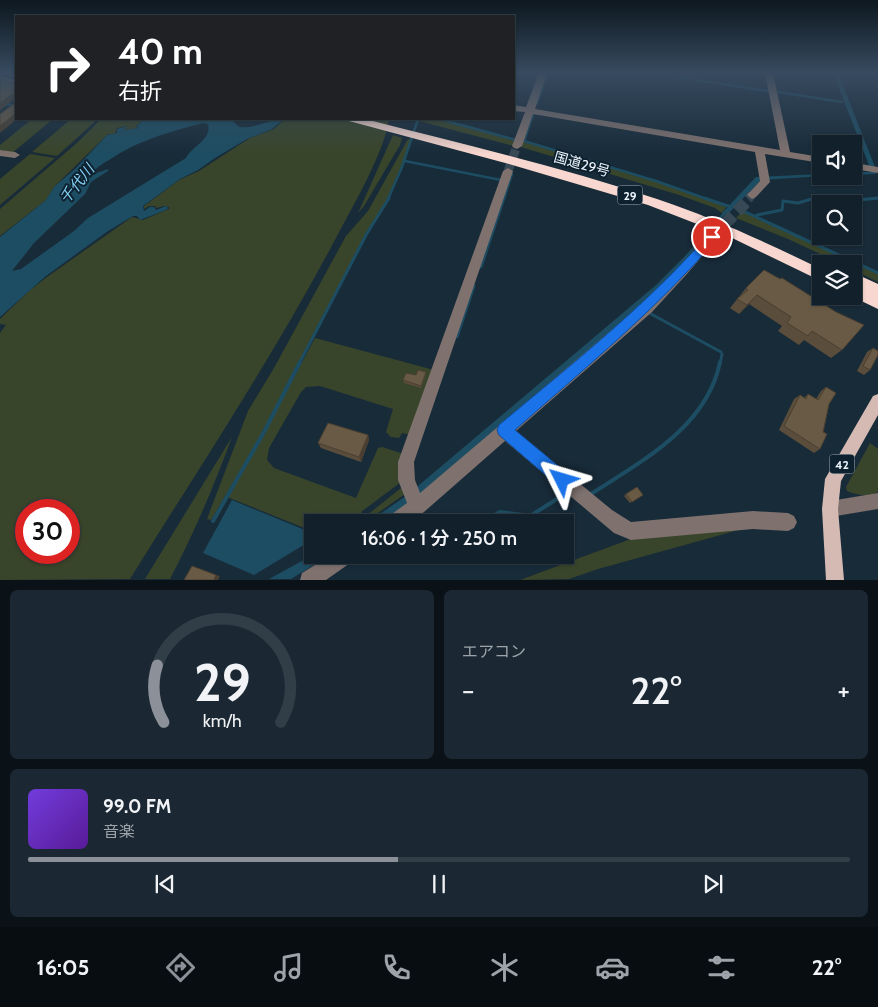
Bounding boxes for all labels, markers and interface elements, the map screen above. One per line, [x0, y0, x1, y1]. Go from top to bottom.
text: 40 m [118, 30, 203, 73]
icon: right [35, 35, 100, 100]
text: 右折 [118, 78, 162, 105]
map controls [812, 135, 862, 305]
button: sound [812, 135, 862, 185]
street label: 国道29号 [552, 147, 612, 181]
water label: 千代川 [56, 159, 99, 207]
road number: 29 [618, 186, 642, 204]
button: search [812, 195, 862, 245]
pin [691, 216, 733, 258]
icon: arrive [698, 223, 726, 251]
button: layers [812, 255, 862, 305]
position arrow [535, 453, 587, 505]
road number: 42 [830, 454, 854, 474]
speed limit sign: 30 [15, 499, 80, 564]
text: 16:06 · 1 分 · 250 m [361, 527, 517, 550]
text: エアコン [462, 642, 526, 661]
text: 29 [194, 651, 250, 714]
text: 22° [630, 667, 682, 714]
text: − [462, 673, 474, 707]
text: + [838, 673, 850, 707]
text: km/h [202, 710, 242, 731]
text: 99.0 FM [103, 795, 171, 818]
text: 音楽 [103, 822, 135, 841]
icon: previous [151, 870, 179, 898]
icon: pause [425, 870, 453, 898]
icon: next [699, 870, 727, 898]
icon: directions [163, 950, 198, 985]
icon: music [271, 950, 306, 985]
icon: phone [379, 950, 414, 985]
icon: climate [487, 950, 522, 985]
icon: car [595, 950, 630, 985]
icon: filters [704, 950, 739, 985]
text: 16:05 [37, 954, 89, 981]
text: 22° [812, 954, 841, 981]

